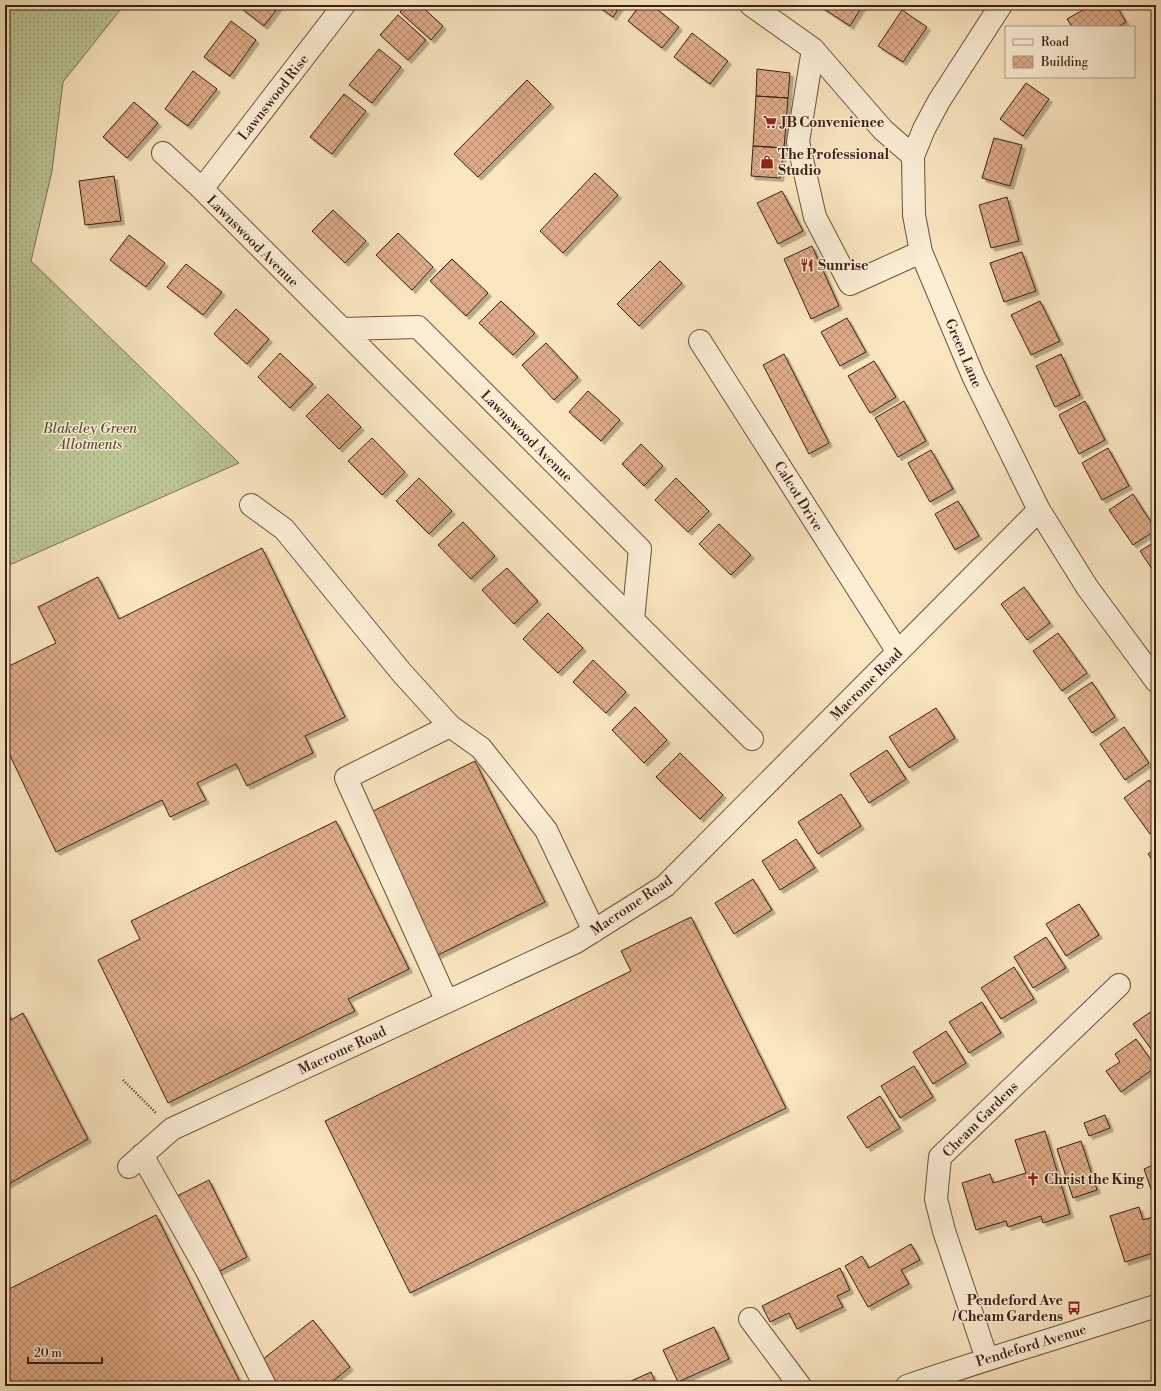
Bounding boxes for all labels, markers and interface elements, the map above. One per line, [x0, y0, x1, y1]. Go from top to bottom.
legend [1005, 26, 1135, 78]
text: Road [1041, 35, 1069, 50]
street label: Lawnswood Rise [235, 51, 313, 144]
text: Building [1040, 55, 1089, 70]
supermarket icon: JB Convenience [762, 114, 778, 130]
place label: JB Convenience [779, 114, 885, 132]
place label: The Professional Studio [778, 146, 889, 180]
shop icon: The Professional Studio [759, 154, 775, 170]
street label: Lawnswood Avenue [202, 192, 302, 292]
restaurant icon: Sunrise [799, 257, 815, 273]
place label: Sunrise [818, 257, 869, 275]
street label: Green Lane [940, 316, 986, 391]
street label: Lawnswood Avenue [476, 387, 576, 487]
park label: Blakeley Green Allotments [42, 420, 137, 454]
street label: Calcot Drive [770, 458, 827, 535]
street label: Macrome Road [827, 645, 907, 725]
street label: Macrome Road [587, 872, 676, 940]
street label: Macrome Road [296, 1023, 389, 1079]
street label: Cheam Gardens [939, 1078, 1022, 1161]
church icon: Christ the King [1025, 1171, 1041, 1187]
place label: Christ the King [1044, 1171, 1145, 1189]
place label: Pendeford Ave / Cheam Gardens [952, 1292, 1063, 1326]
bus stop icon: Pendeford Ave / Cheam Gardens [1066, 1300, 1082, 1316]
street label: Pendeford Avenue [974, 1321, 1089, 1371]
scale bar [28, 1339, 102, 1365]
text: 20 m [34, 1346, 62, 1361]

